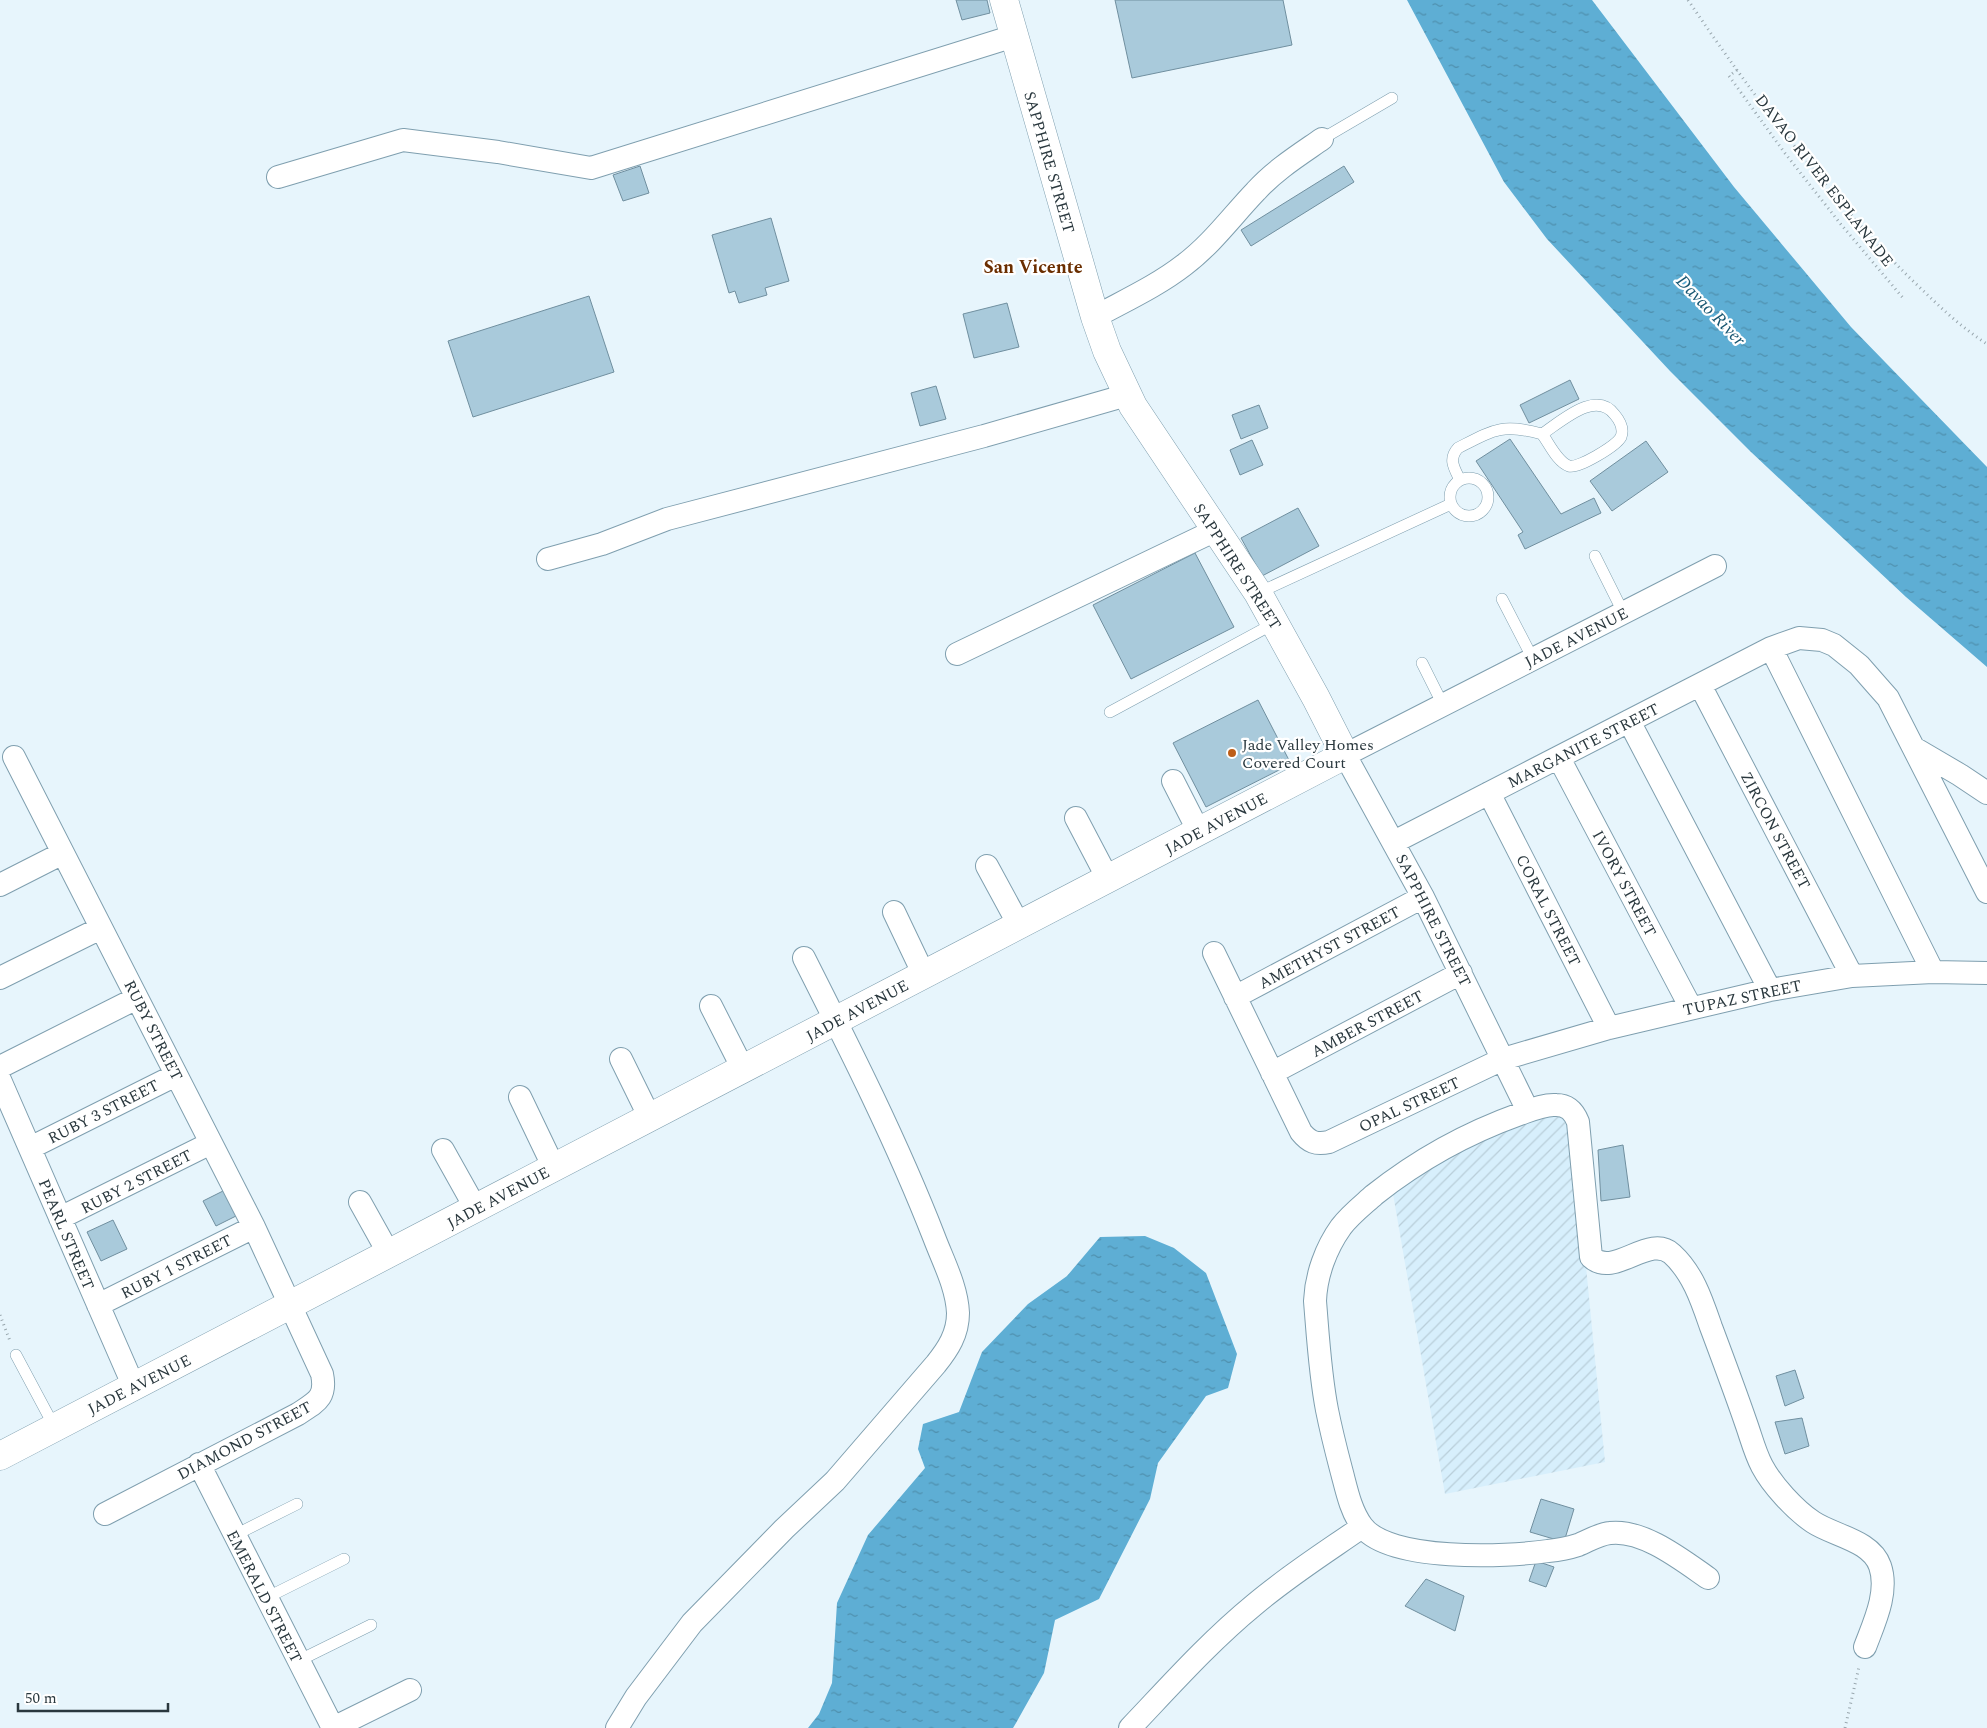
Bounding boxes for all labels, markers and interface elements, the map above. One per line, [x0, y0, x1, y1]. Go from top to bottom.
street label: SAPPHIRE STREET [1017, 89, 1081, 236]
street label: DAVAO RIVER ESPLANADE [1749, 89, 1899, 272]
district label: San Vicente [983, 254, 1083, 281]
water label: Davao River [1670, 268, 1752, 353]
street label: SAPPHIRE STREET [1187, 499, 1287, 635]
street label: JADE AVENUE [1521, 601, 1632, 674]
street label: MARGANITE STREET [1503, 697, 1664, 795]
place label: Jade Valley Homes Covered Court [1242, 733, 1374, 775]
marker: Jade Valley Homes Covered Court [1226, 747, 1238, 759]
street label: ZIRCON STREET [1734, 767, 1816, 894]
street label: JADE AVENUE [1161, 787, 1272, 861]
street label: IVORY STREET [1586, 826, 1662, 941]
street label: SAPPHIRE STREET [1389, 850, 1477, 991]
street label: CORAL STREET [1510, 850, 1587, 971]
street label: AMETHYST STREET [1254, 900, 1405, 995]
street label: JADE AVENUE [802, 974, 913, 1048]
street label: TUPAZ STREET [1681, 974, 1804, 1022]
street label: RUBY STREET [117, 976, 189, 1085]
street label: AMBER STREET [1307, 984, 1428, 1064]
street label: OPAL STREET [1355, 1071, 1464, 1139]
street label: RUBY 3 STREET [44, 1073, 164, 1150]
street label: RUBY 2 STREET [77, 1143, 197, 1220]
street label: JADE AVENUE [443, 1161, 554, 1235]
street label: PEARL STREET [32, 1175, 100, 1294]
street label: RUBY 1 STREET [117, 1228, 237, 1305]
street label: JADE AVENUE [84, 1348, 195, 1421]
street label: DIAMOND STREET [173, 1395, 316, 1487]
street label: EMERALD STREET [220, 1526, 308, 1667]
scale bar [18, 1680, 168, 1712]
text: 50 m [25, 1687, 57, 1710]

